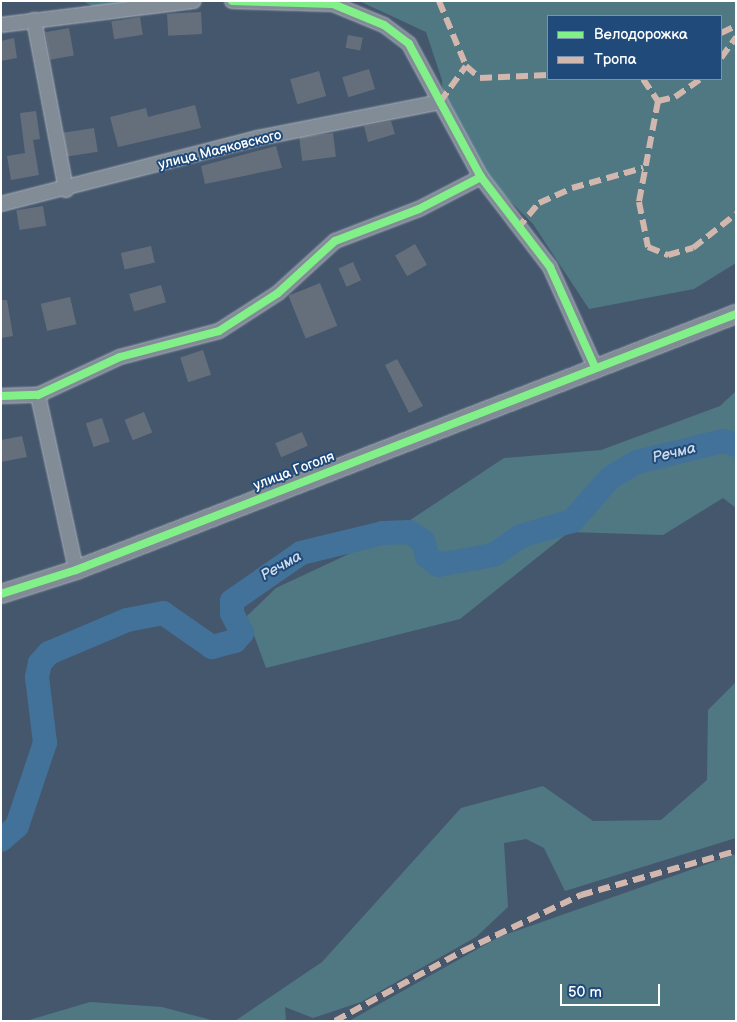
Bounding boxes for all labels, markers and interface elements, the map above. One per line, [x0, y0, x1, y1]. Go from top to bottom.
legend [547, 15, 722, 80]
text: Велодорожка [594, 25, 688, 44]
text: Тропа [594, 50, 637, 69]
street label: улица Маяковского [157, 127, 283, 173]
water label: Речма [650, 439, 698, 467]
street label: улица Гоголя [251, 448, 337, 494]
water label: Речма [257, 547, 305, 585]
scale bar [562, 974, 662, 1006]
text: 50 m [568, 983, 602, 1002]

